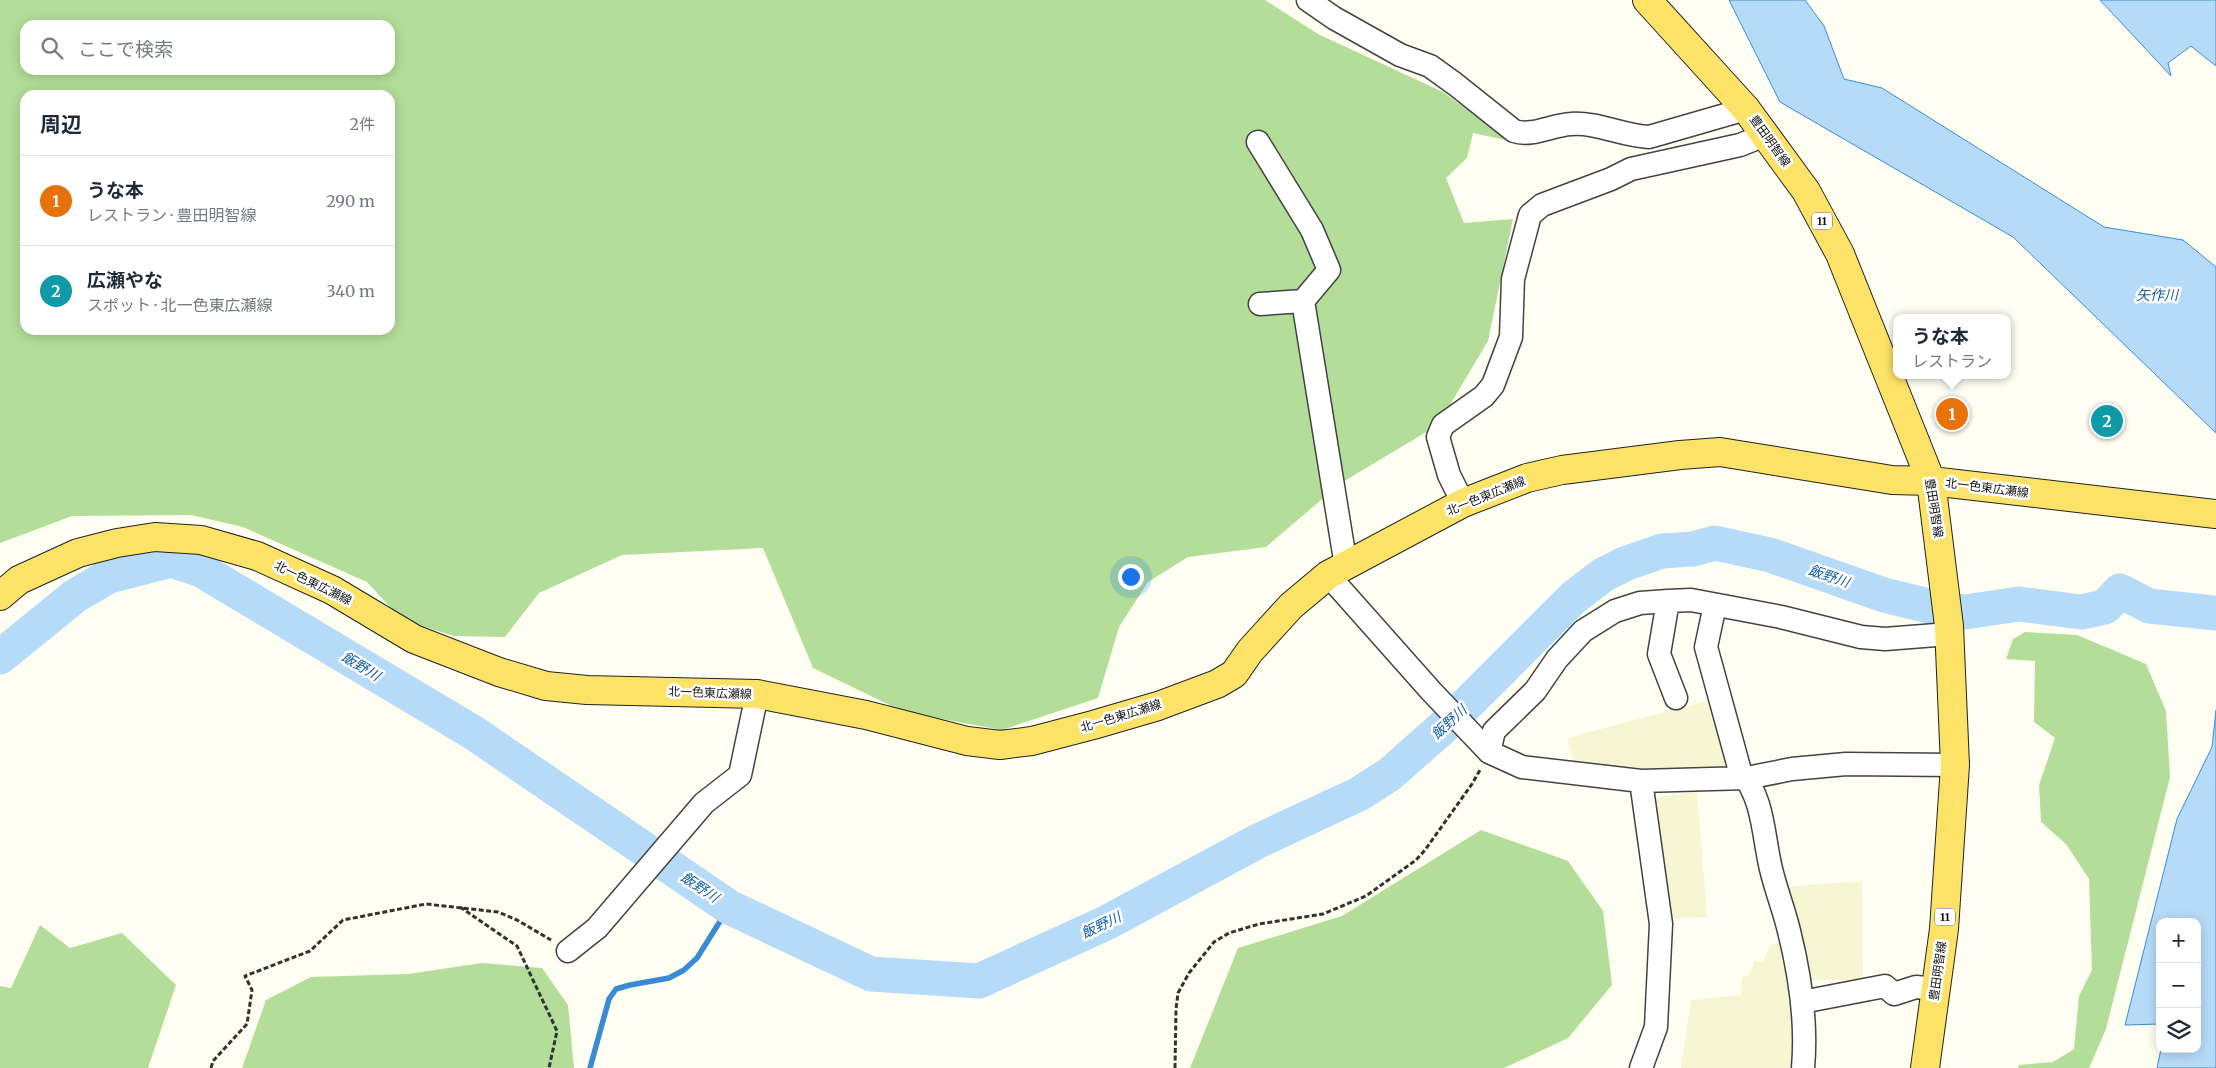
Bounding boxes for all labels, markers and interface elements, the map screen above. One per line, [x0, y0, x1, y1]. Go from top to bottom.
search box [20, 20, 395, 75]
icon: search [38, 34, 66, 62]
text: ここで検索 [78, 37, 173, 61]
text: 周辺 [40, 111, 82, 138]
street label: 豊田明智線 [1747, 112, 1794, 169]
text: 2件 [349, 114, 375, 134]
text: うな本 [87, 178, 144, 202]
text: 1 [52, 191, 60, 211]
text: 290 m [326, 191, 375, 211]
text: レストラン · 豊田明智線 [87, 205, 256, 225]
road number: 11 [1812, 212, 1832, 230]
text: 広瀬やな [87, 268, 163, 292]
text: 2 [51, 281, 61, 301]
text: 340 m [326, 281, 375, 301]
water label: 矢作川 [2136, 286, 2180, 304]
text: スポット · 北一色東広瀬線 [87, 295, 272, 315]
popup [1893, 314, 2011, 379]
text: うな本 [1912, 324, 1969, 348]
text: レストラン [1912, 351, 1992, 371]
pin: 1 [1936, 395, 1968, 433]
pin: 2 [2091, 402, 2123, 440]
street label: 北一色東広瀬線 [1444, 473, 1528, 518]
street label: 北一色東広瀬線 [1944, 475, 2030, 500]
street label: 豊田明智線 [1922, 477, 1947, 539]
street label: 北一色東広瀬線 [272, 557, 354, 608]
water label: 飯野川 [1806, 561, 1854, 592]
your location [1118, 564, 1144, 590]
water label: 飯野川 [338, 647, 385, 686]
street label: 北一色東広瀬線 [668, 684, 752, 701]
street label: 北一色東広瀬線 [1078, 696, 1163, 735]
water label: 飯野川 [1428, 700, 1472, 743]
water label: 飯野川 [678, 868, 724, 907]
water label: 飯野川 [1078, 907, 1126, 942]
road number: 11 [1935, 909, 1955, 926]
map controls [2156, 918, 2201, 1053]
button: + [2156, 918, 2201, 963]
street label: 豊田明智線 [1926, 940, 1949, 1002]
button: − [2156, 963, 2201, 1008]
button: layers [2156, 1008, 2201, 1053]

